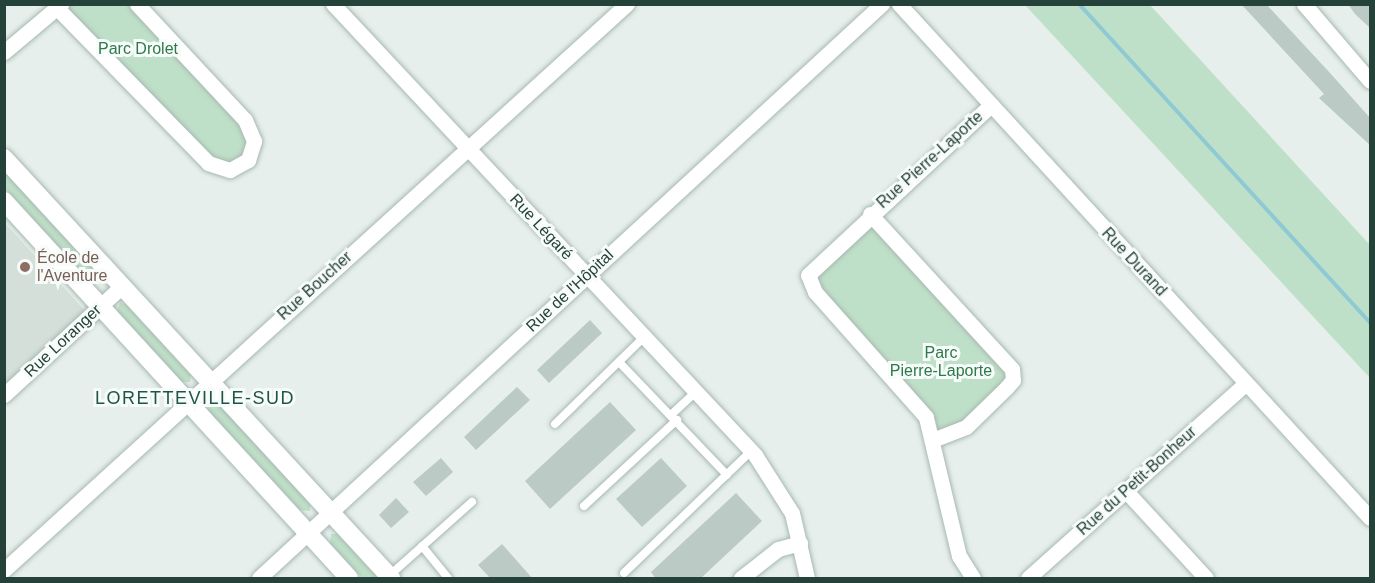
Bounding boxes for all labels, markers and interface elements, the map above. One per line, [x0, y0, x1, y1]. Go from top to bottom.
park label: Parc Drolet [98, 39, 178, 59]
street label: Rue Pierre-Laporte [873, 107, 987, 213]
street label: Rue Légaré [505, 190, 577, 264]
street label: Rue Durand [1098, 224, 1170, 300]
street label: Rue de l'Hôpital [522, 246, 618, 336]
place label: École de l'Aventure [37, 248, 107, 286]
street label: Rue Boucher [274, 248, 356, 324]
marker: École de l'Aventure [18, 260, 32, 274]
street label: Rue Loranger [21, 301, 105, 381]
park label: Parc Pierre-Laporte [890, 343, 992, 381]
district label: LORETTEVILLE-SUD [95, 387, 295, 409]
street label: Rue du Petit-Bonheur [1073, 422, 1201, 540]

